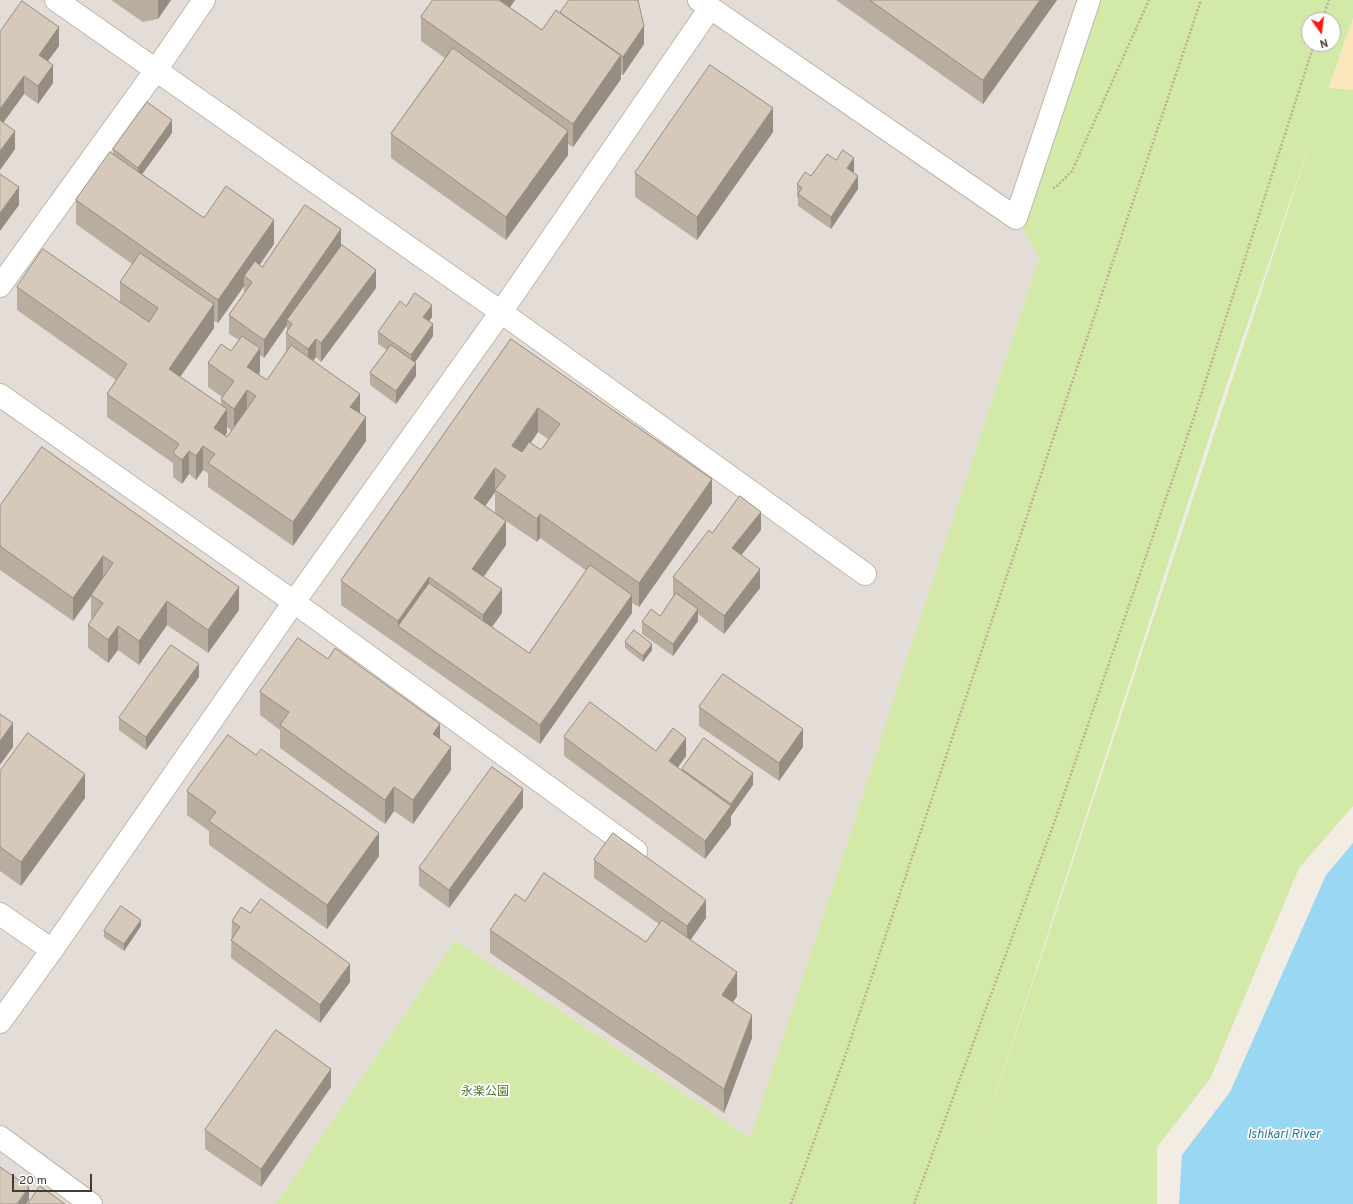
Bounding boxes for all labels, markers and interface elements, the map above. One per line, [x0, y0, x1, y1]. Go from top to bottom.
north arrow [1301, 12, 1341, 52]
text: N [1318, 35, 1329, 50]
park label: 永楽公園 [461, 1086, 509, 1100]
water label: Ishikari River [1248, 1127, 1320, 1143]
scale bar [14, 1166, 94, 1192]
text: 20 m [19, 1173, 47, 1189]

